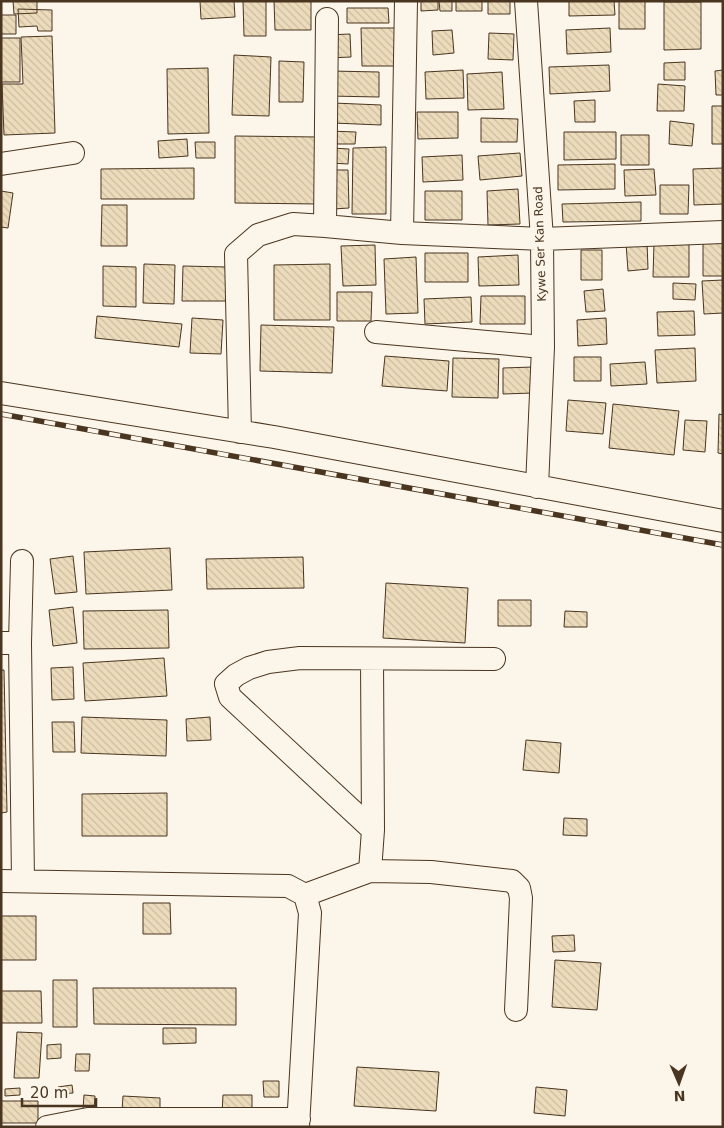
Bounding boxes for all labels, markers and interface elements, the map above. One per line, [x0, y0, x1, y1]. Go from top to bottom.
street label: Kywe Ser Kan Road [531, 186, 549, 302]
north arrow [654, 1058, 704, 1108]
scale bar [22, 1076, 96, 1108]
text: 20 m [30, 1084, 68, 1102]
text: N [673, 1088, 686, 1104]

